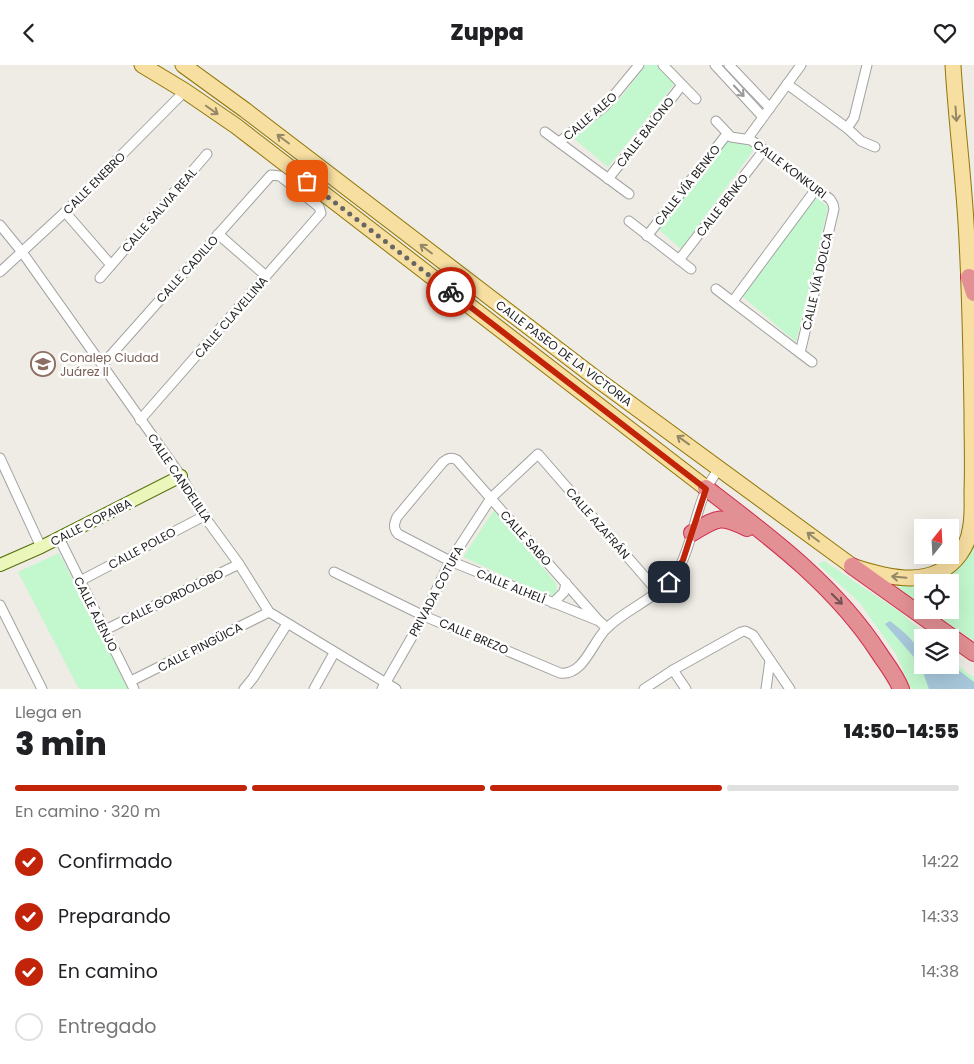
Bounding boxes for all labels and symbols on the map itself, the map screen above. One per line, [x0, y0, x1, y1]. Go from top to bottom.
one-way arrow [733, 85, 745, 97]
street label: CALLE ALEO [560, 88, 620, 144]
street label: CALLE BALONO [612, 93, 678, 171]
one-way arrow [205, 105, 219, 115]
one-way arrow [952, 105, 961, 121]
one-way arrow [277, 134, 290, 145]
street label: CALLE KONKURI [750, 136, 830, 202]
street label: CALLE VÍA BENKO [650, 141, 724, 229]
street label: CALLE ENEBRO [59, 148, 129, 218]
pin [286, 160, 328, 202]
street label: CALLE SALVIA REAL [118, 164, 200, 256]
street label: CALLE BENKO [692, 170, 752, 240]
street label: CALLE VÍA DOLCA [797, 230, 837, 332]
street label: CALLE CADILLO [152, 231, 222, 307]
one-way arrow [420, 243, 433, 254]
courier [426, 267, 476, 317]
street label: CALLE CLAVELLINA [191, 272, 271, 362]
street label: CALLE PASEO DE LA VICTORIA [492, 296, 636, 410]
place label: Conalep Ciudad Juárez II [60, 349, 159, 380]
school or university icon: Conalep Ciudad Juárez II [30, 351, 56, 377]
street label: CALLE CANDELILLA [144, 430, 216, 526]
one-way arrow [676, 435, 690, 445]
street label: CALLE AZAFRÁN [562, 484, 634, 562]
street label: CALLE COPAIBA [47, 494, 135, 550]
street label: CALLE SABO [497, 507, 555, 569]
north arrow [914, 519, 959, 564]
street label: CALLE POLEO [105, 523, 179, 573]
one-way arrow [806, 532, 820, 542]
street label: PRIVADA COTUFA [405, 543, 467, 639]
pin [648, 561, 690, 603]
street label: CALLE ALHELÍ [474, 564, 548, 608]
street label: CALLE GORDOLOBO [118, 565, 226, 629]
one-way arrow [891, 573, 907, 582]
street label: CALLE AJENJO [70, 574, 122, 654]
one-way arrow [831, 593, 843, 605]
street label: CALLE BREZO [437, 614, 511, 658]
street label: CALLE PINGÜICA [155, 618, 245, 676]

